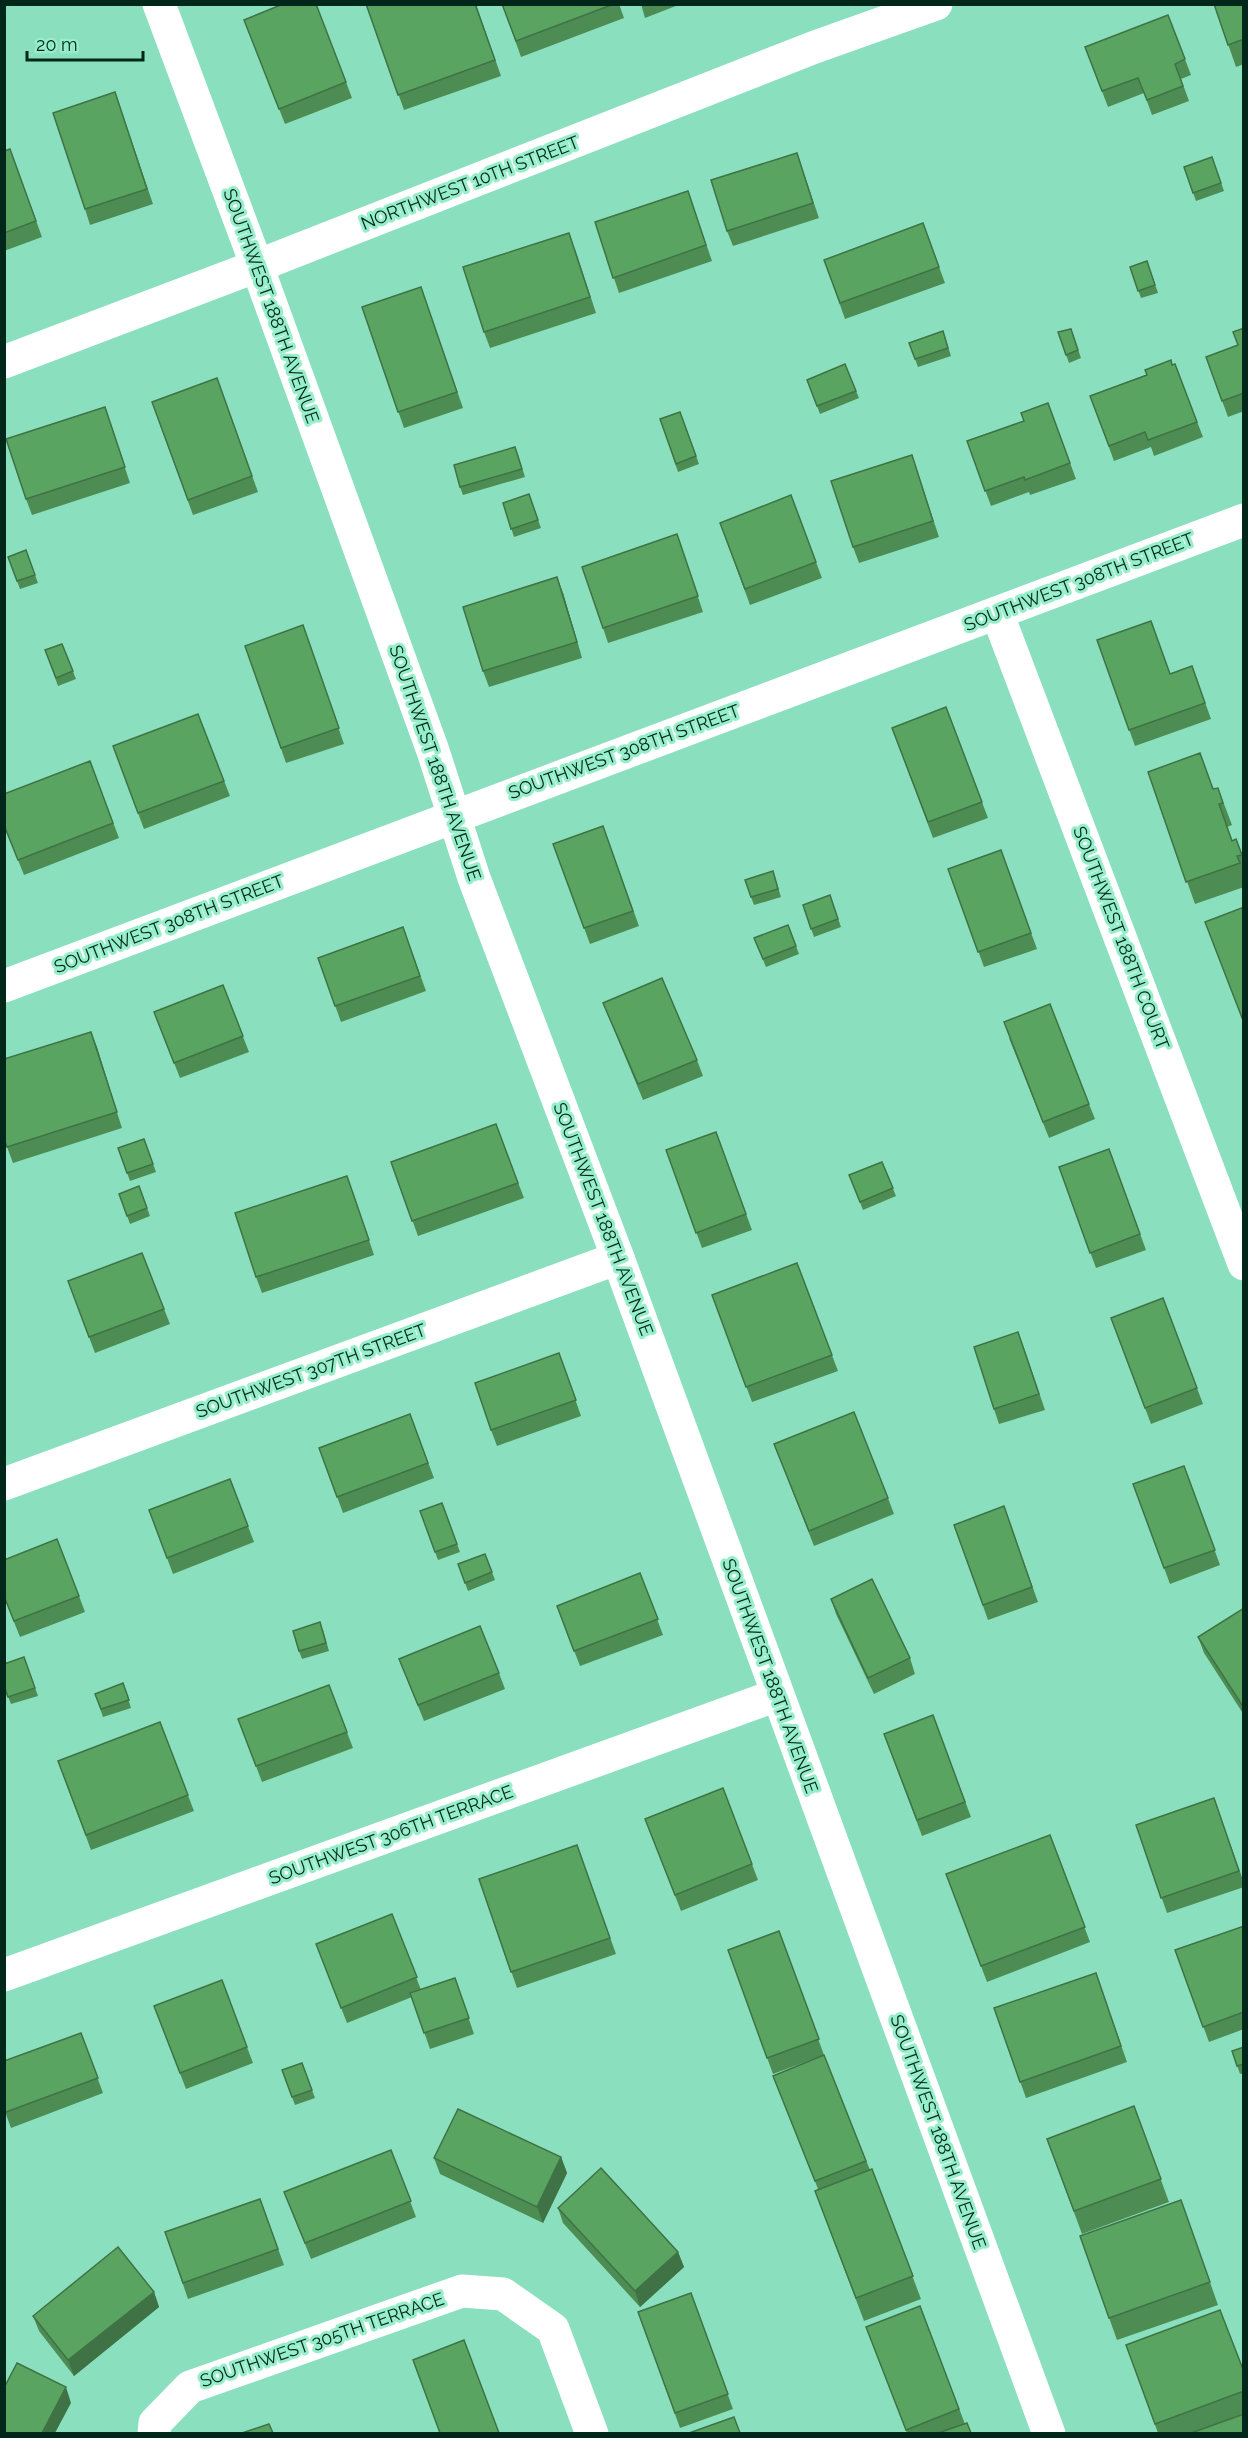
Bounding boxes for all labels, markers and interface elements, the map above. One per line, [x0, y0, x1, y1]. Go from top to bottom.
scale bar [27, 24, 142, 62]
text: 20 m [36, 34, 78, 55]
street label: NORTHWEST 10TH STREET [358, 131, 582, 234]
street label: SOUTHWEST 188TH AVENUE [219, 186, 324, 426]
street label: SOUTHWEST 308TH STREET [961, 528, 1197, 635]
street label: SOUTHWEST 188TH AVENUE [385, 642, 486, 884]
street label: SOUTHWEST 308TH STREET [505, 700, 742, 803]
street label: SOUTHWEST 188TH COURT [1069, 823, 1174, 1053]
street label: SOUTHWEST 308TH STREET [51, 870, 287, 977]
street label: SOUTHWEST 188TH AVENUE [549, 1099, 658, 1338]
street label: SOUTHWEST 307TH STREET [193, 1319, 429, 1422]
street label: SOUTHWEST 188TH AVENUE [718, 1556, 823, 1796]
street label: SOUTHWEST 306TH TERRACE [266, 1781, 516, 1889]
street label: SOUTHWEST 188TH AVENUE [886, 2012, 991, 2252]
street label: SOUTHWEST 305TH TERRACE [197, 2288, 447, 2391]

